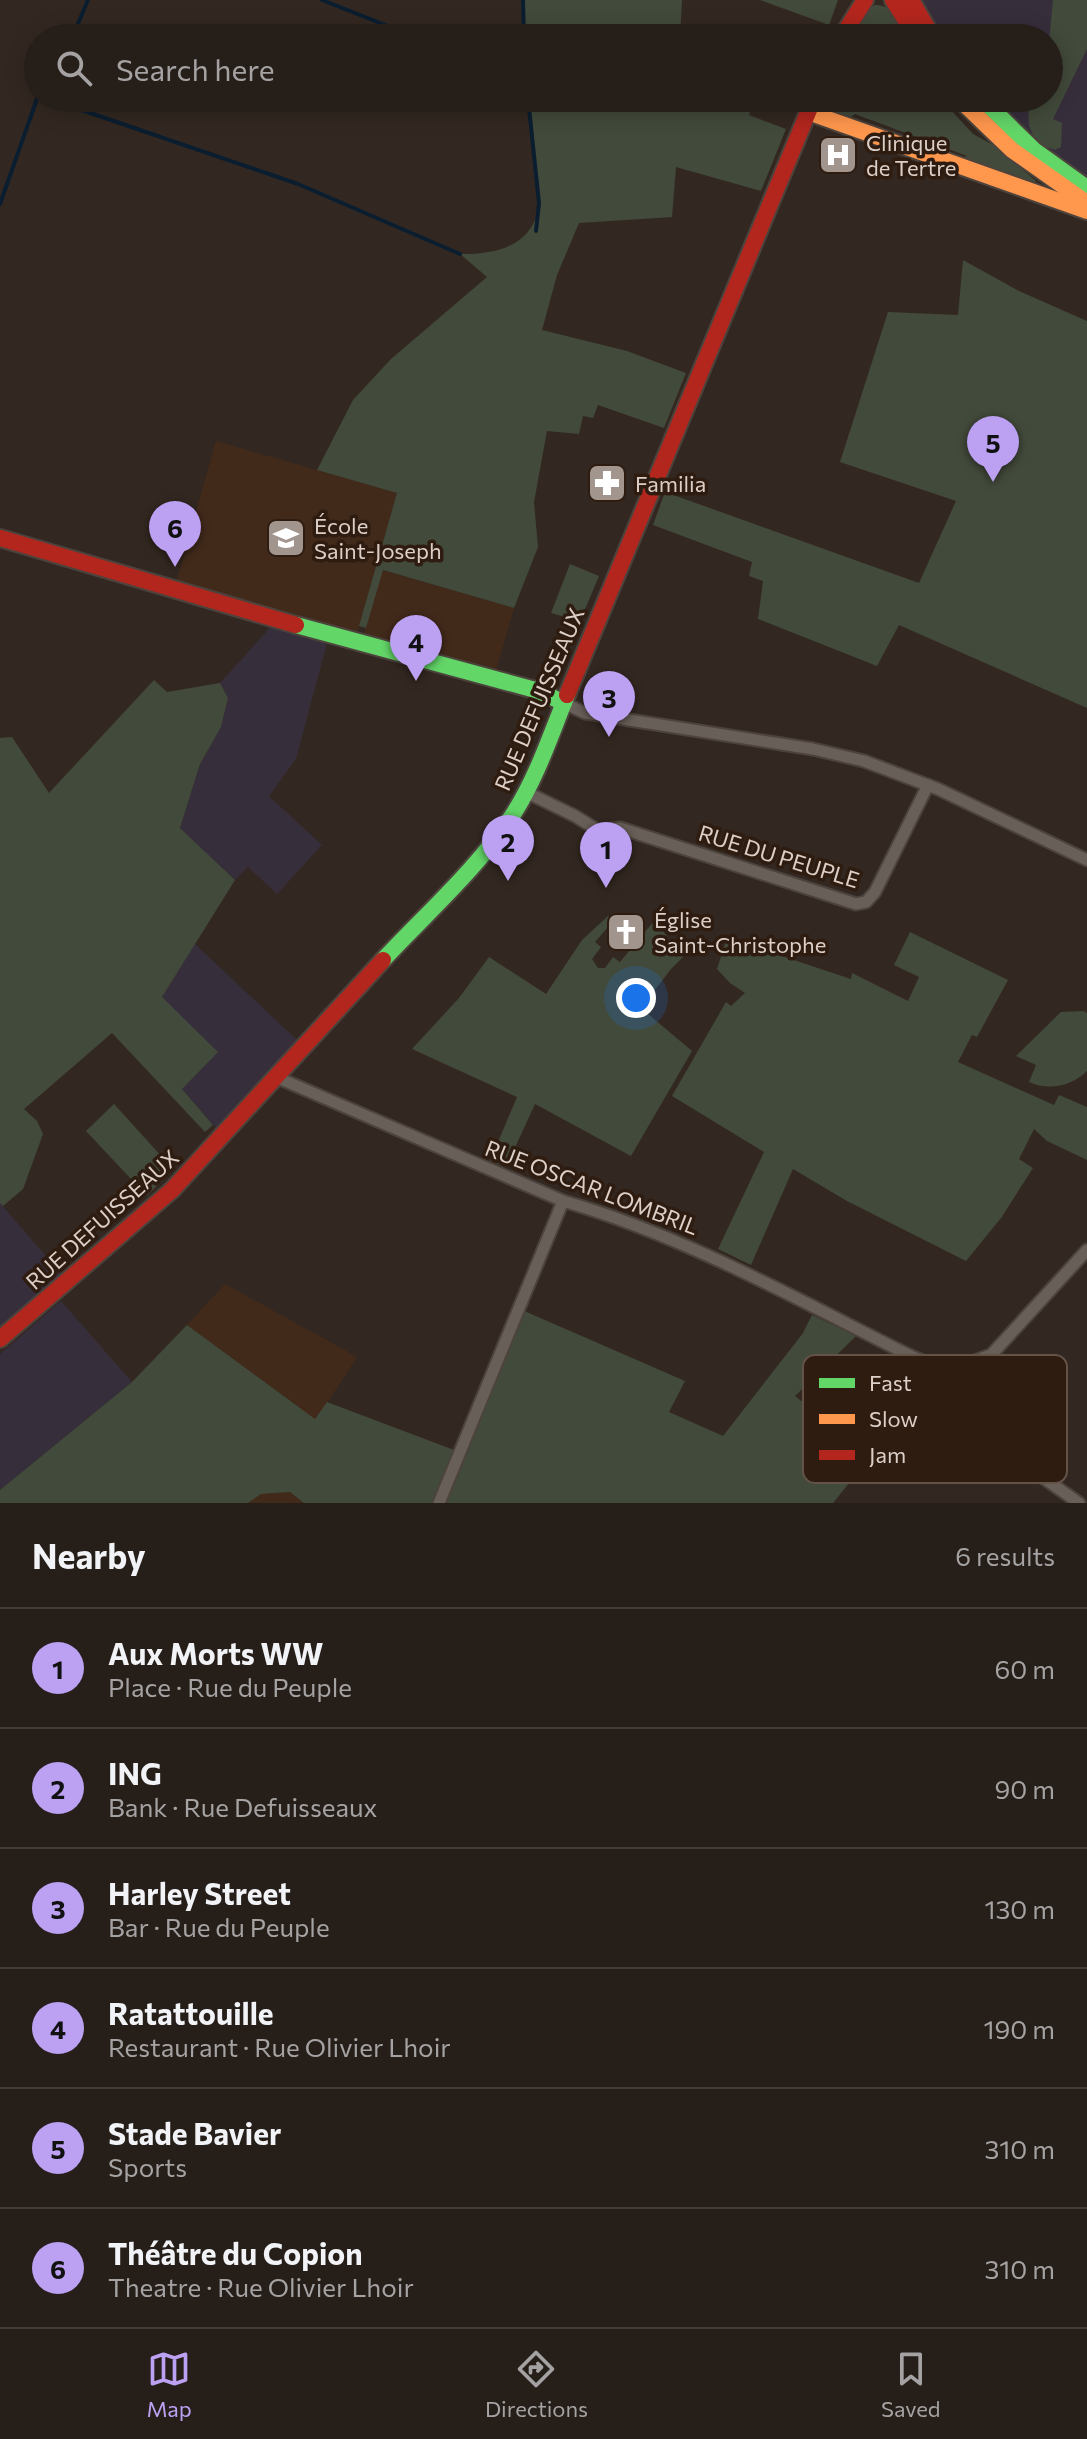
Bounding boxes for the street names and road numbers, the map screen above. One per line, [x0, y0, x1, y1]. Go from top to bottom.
street label: RUE DEFUISSEAUX [488, 603, 590, 795]
street label: RUE DU PEUPLE [695, 819, 863, 893]
street label: RUE OSCAR LOMBRIL [482, 1134, 702, 1240]
street label: RUE DEFUISSEAUX [20, 1143, 184, 1295]

